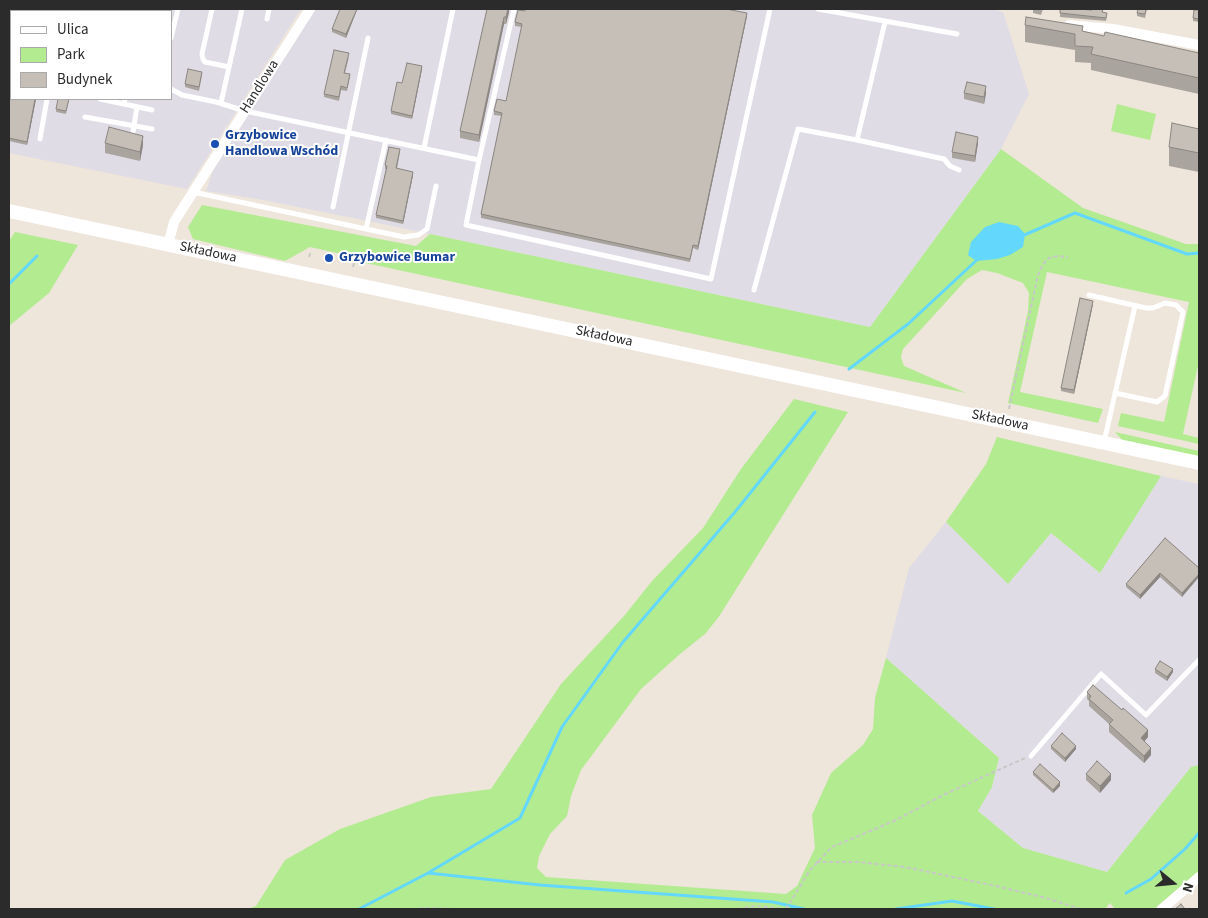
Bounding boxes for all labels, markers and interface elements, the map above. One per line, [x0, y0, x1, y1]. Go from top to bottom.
legend [10, 10, 172, 100]
text: Ulica [57, 19, 88, 40]
text: Park [57, 44, 85, 65]
street label: Handlowa [237, 57, 283, 117]
text: Budynek [57, 69, 112, 90]
place label: Grzybowice Handlowa Wschód [225, 128, 338, 160]
marker: Grzybowice Handlowa Wschód [209, 138, 221, 150]
street label: Składowa [178, 239, 238, 267]
place label: Grzybowice Bumar [339, 250, 455, 266]
marker: Grzybowice Bumar [323, 252, 335, 264]
street label: Składowa [574, 323, 634, 351]
street label: Składowa [970, 407, 1030, 435]
north arrow [1148, 858, 1198, 908]
text: N [1176, 880, 1198, 895]

